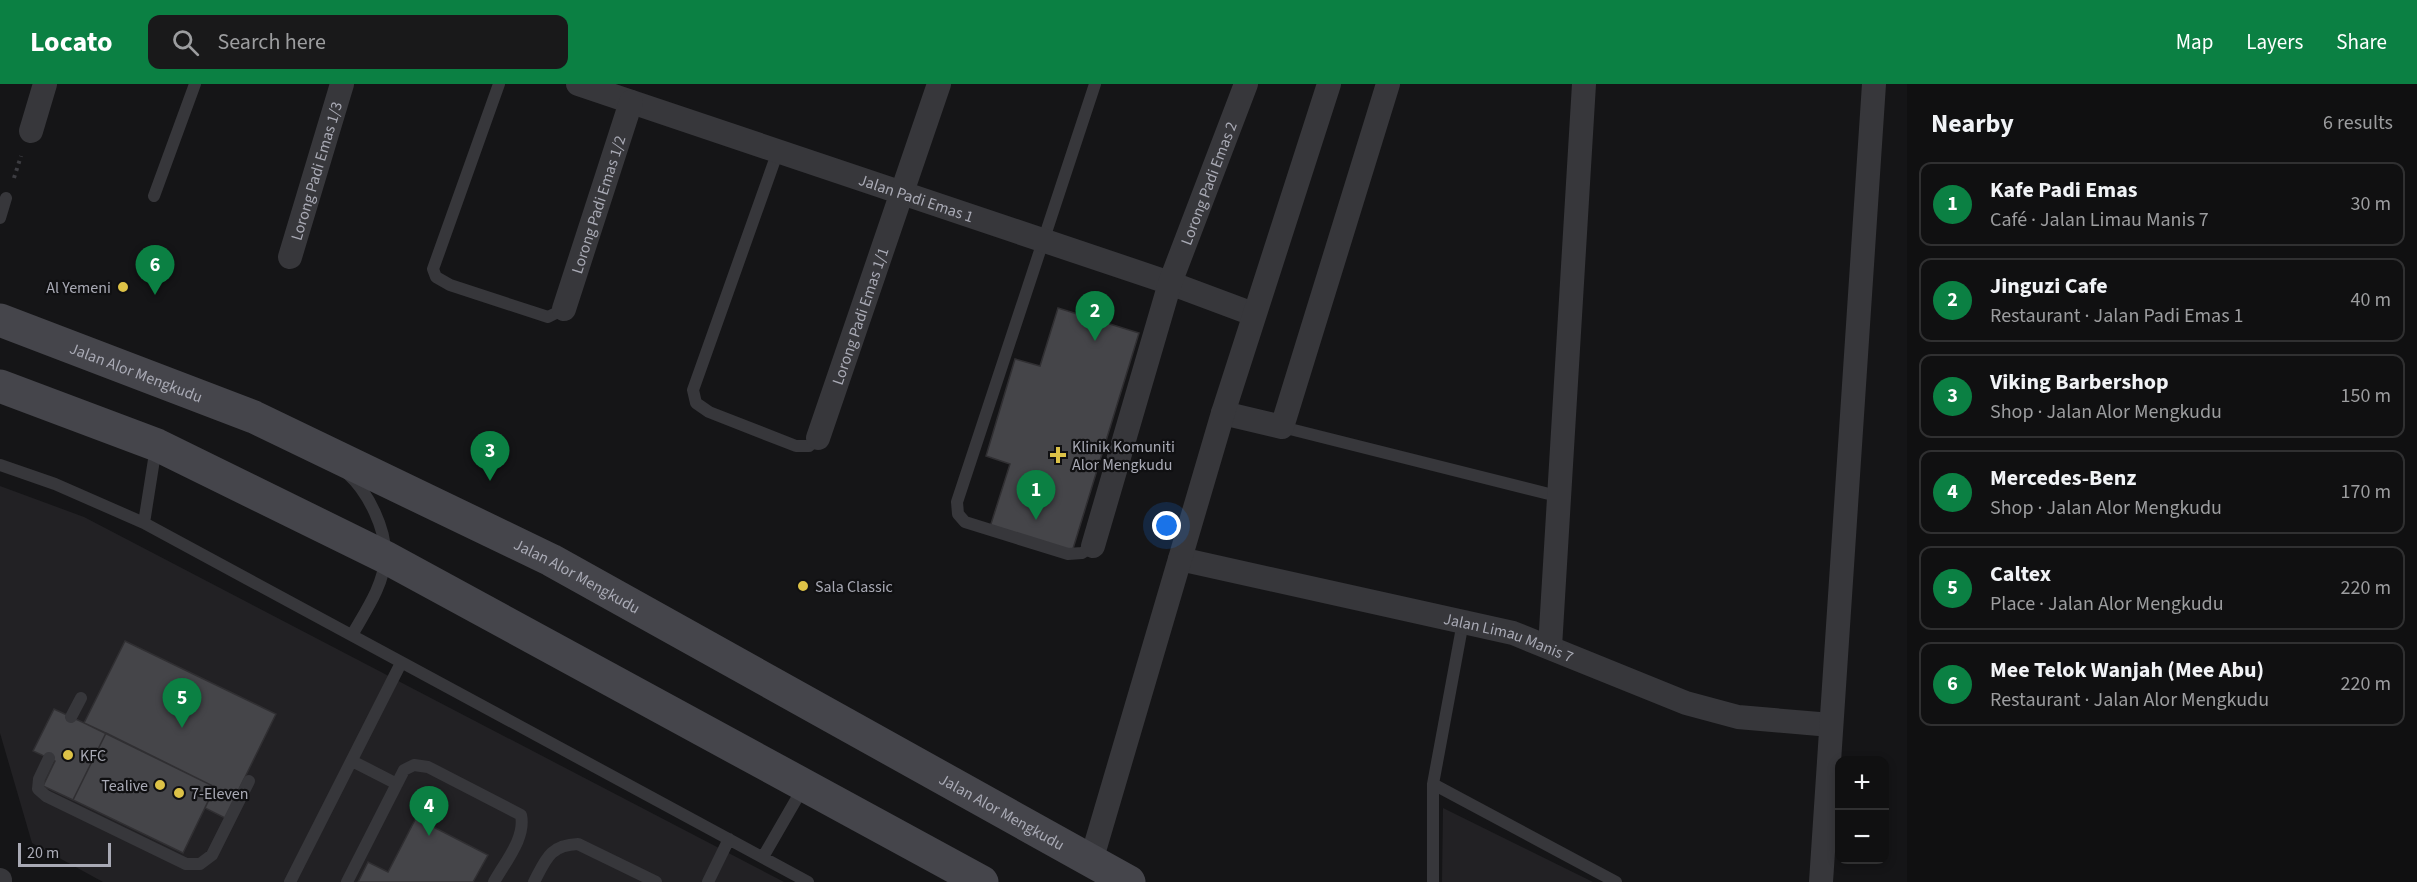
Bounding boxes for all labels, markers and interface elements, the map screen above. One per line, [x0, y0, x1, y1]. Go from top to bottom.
search box [148, 15, 568, 69]
text: Locato [30, 22, 112, 62]
icon: search [169, 26, 202, 59]
text: Search here [217, 26, 326, 58]
text: Map [2176, 27, 2213, 57]
text: Layers [2246, 27, 2303, 57]
text: Share [2336, 27, 2387, 57]
street label: Lorong Padi Emas 1/3 [286, 99, 348, 243]
text: Nearby [1931, 105, 2014, 142]
text: 6 results [2323, 109, 2393, 137]
street label: Lorong Padi Emas 2 [1176, 118, 1243, 248]
street label: Lorong Padi Emas 1/2 [566, 133, 631, 277]
street label: Jalan Padi Emas 1 [856, 169, 977, 228]
text: Kafe Padi Emas [1990, 174, 2137, 206]
text: 1 [1947, 190, 1958, 218]
text: 30 m [2351, 190, 2391, 218]
text: Café · Jalan Limau Manis 7 [1990, 206, 2209, 234]
street label: Lorong Padi Emas 1/1 [827, 244, 894, 388]
pin: 6 [136, 246, 174, 295]
text: Jinguzi Cafe [1990, 270, 2108, 302]
place label: Al Yemeni [46, 277, 111, 299]
marker: Al Yemeni [116, 280, 130, 294]
text: 2 [1947, 286, 1958, 314]
text: 40 m [2351, 286, 2391, 314]
pin: 2 [1076, 292, 1114, 341]
text: Restaurant · Jalan Padi Emas 1 [1990, 302, 2243, 330]
street label: Jalan Alor Mengkudu [66, 338, 206, 408]
text: Viking Barbershop [1990, 366, 2169, 398]
text: 3 [1947, 382, 1958, 410]
text: 150 m [2341, 382, 2391, 410]
text: Shop · Jalan Alor Mengkudu [1990, 398, 2222, 426]
pin: 3 [470, 432, 510, 481]
place label: Klinik Komuniti Alor Mengkudu [1072, 436, 1175, 476]
marker: Klinik Komuniti Alor Mengkudu [1049, 446, 1067, 464]
text: Mercedes-Benz [1990, 462, 2136, 494]
pin: 1 [1016, 470, 1056, 520]
text: 4 [1947, 478, 1958, 506]
text: 170 m [2341, 478, 2391, 506]
text: Shop · Jalan Alor Mengkudu [1990, 494, 2222, 522]
your location [1152, 511, 1181, 540]
street label: Jalan Alor Mengkudu [510, 534, 644, 620]
text: Caltex [1990, 558, 2051, 590]
text: 5 [1947, 574, 1958, 602]
text: 220 m [2341, 574, 2391, 602]
place label: Sala Classic [815, 576, 893, 598]
marker: Sala Classic [796, 579, 810, 593]
text: Place · Jalan Alor Mengkudu [1990, 590, 2224, 618]
street label: Jalan Limau Manis 7 [1441, 608, 1577, 668]
text: Mee Telok Wanjah (Mee Abu) [1990, 654, 2264, 686]
text: 6 [1947, 670, 1958, 698]
text: 220 m [2341, 670, 2391, 698]
pin: 5 [162, 678, 201, 728]
text: Restaurant · Jalan Alor Mengkudu [1990, 686, 2269, 714]
place label: KFC [80, 745, 106, 767]
marker: KFC [61, 748, 75, 762]
map controls [1835, 756, 1889, 864]
button: + [1835, 756, 1889, 810]
street label: Jalan Alor Mengkudu [935, 768, 1068, 856]
place label: Tealive [101, 775, 148, 797]
marker: Tealive [153, 778, 167, 792]
place label: 7-Eleven [191, 783, 249, 805]
marker: 7-Eleven [172, 786, 186, 800]
pin: 4 [410, 786, 448, 836]
button: − [1835, 810, 1889, 864]
scale bar [18, 840, 111, 868]
text: 20 m [27, 842, 59, 864]

